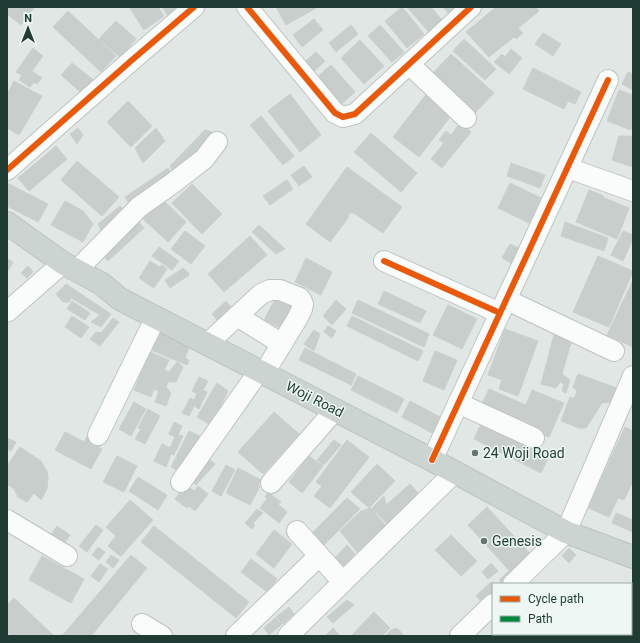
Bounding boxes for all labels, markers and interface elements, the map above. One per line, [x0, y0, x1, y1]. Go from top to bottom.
north arrow [8, 8, 48, 48]
text: N [24, 12, 32, 25]
street label: Woji Road [284, 378, 346, 420]
place label: 24 Woji Road [483, 445, 565, 461]
marker: 24 Woji Road [470, 448, 480, 458]
place label: Genesis [492, 533, 542, 549]
marker: Genesis [479, 536, 489, 546]
legend [492, 583, 632, 635]
text: Cycle path [528, 592, 584, 606]
text: Path [528, 612, 553, 626]

